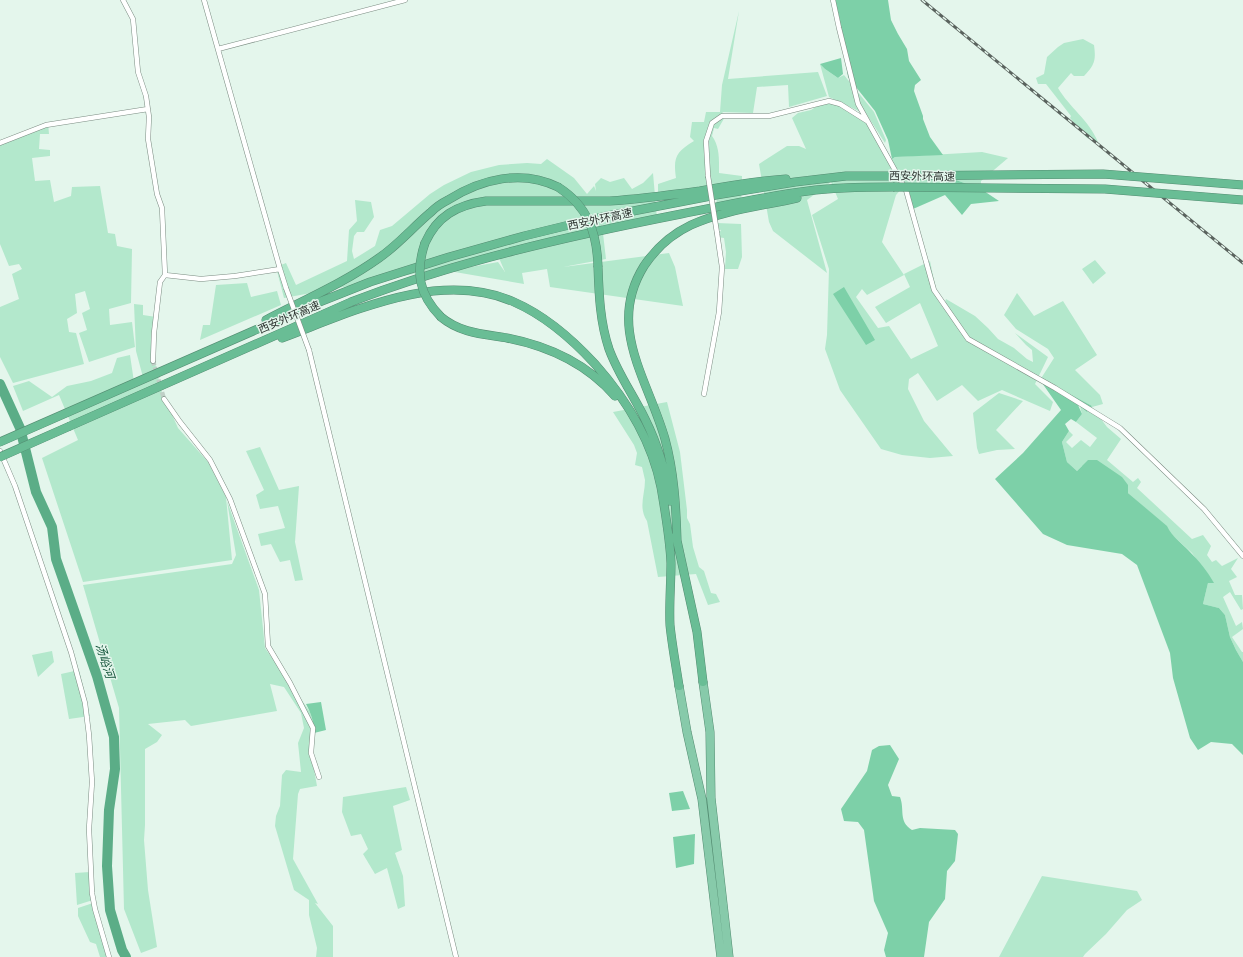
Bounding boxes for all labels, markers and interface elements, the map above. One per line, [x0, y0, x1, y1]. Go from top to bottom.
street label: 西安外环高速 [889, 167, 955, 184]
street label: 西安外环高速 [566, 204, 634, 233]
street label: 西安外环高速 [255, 297, 322, 336]
water label: 汤峪河 [92, 641, 120, 682]

